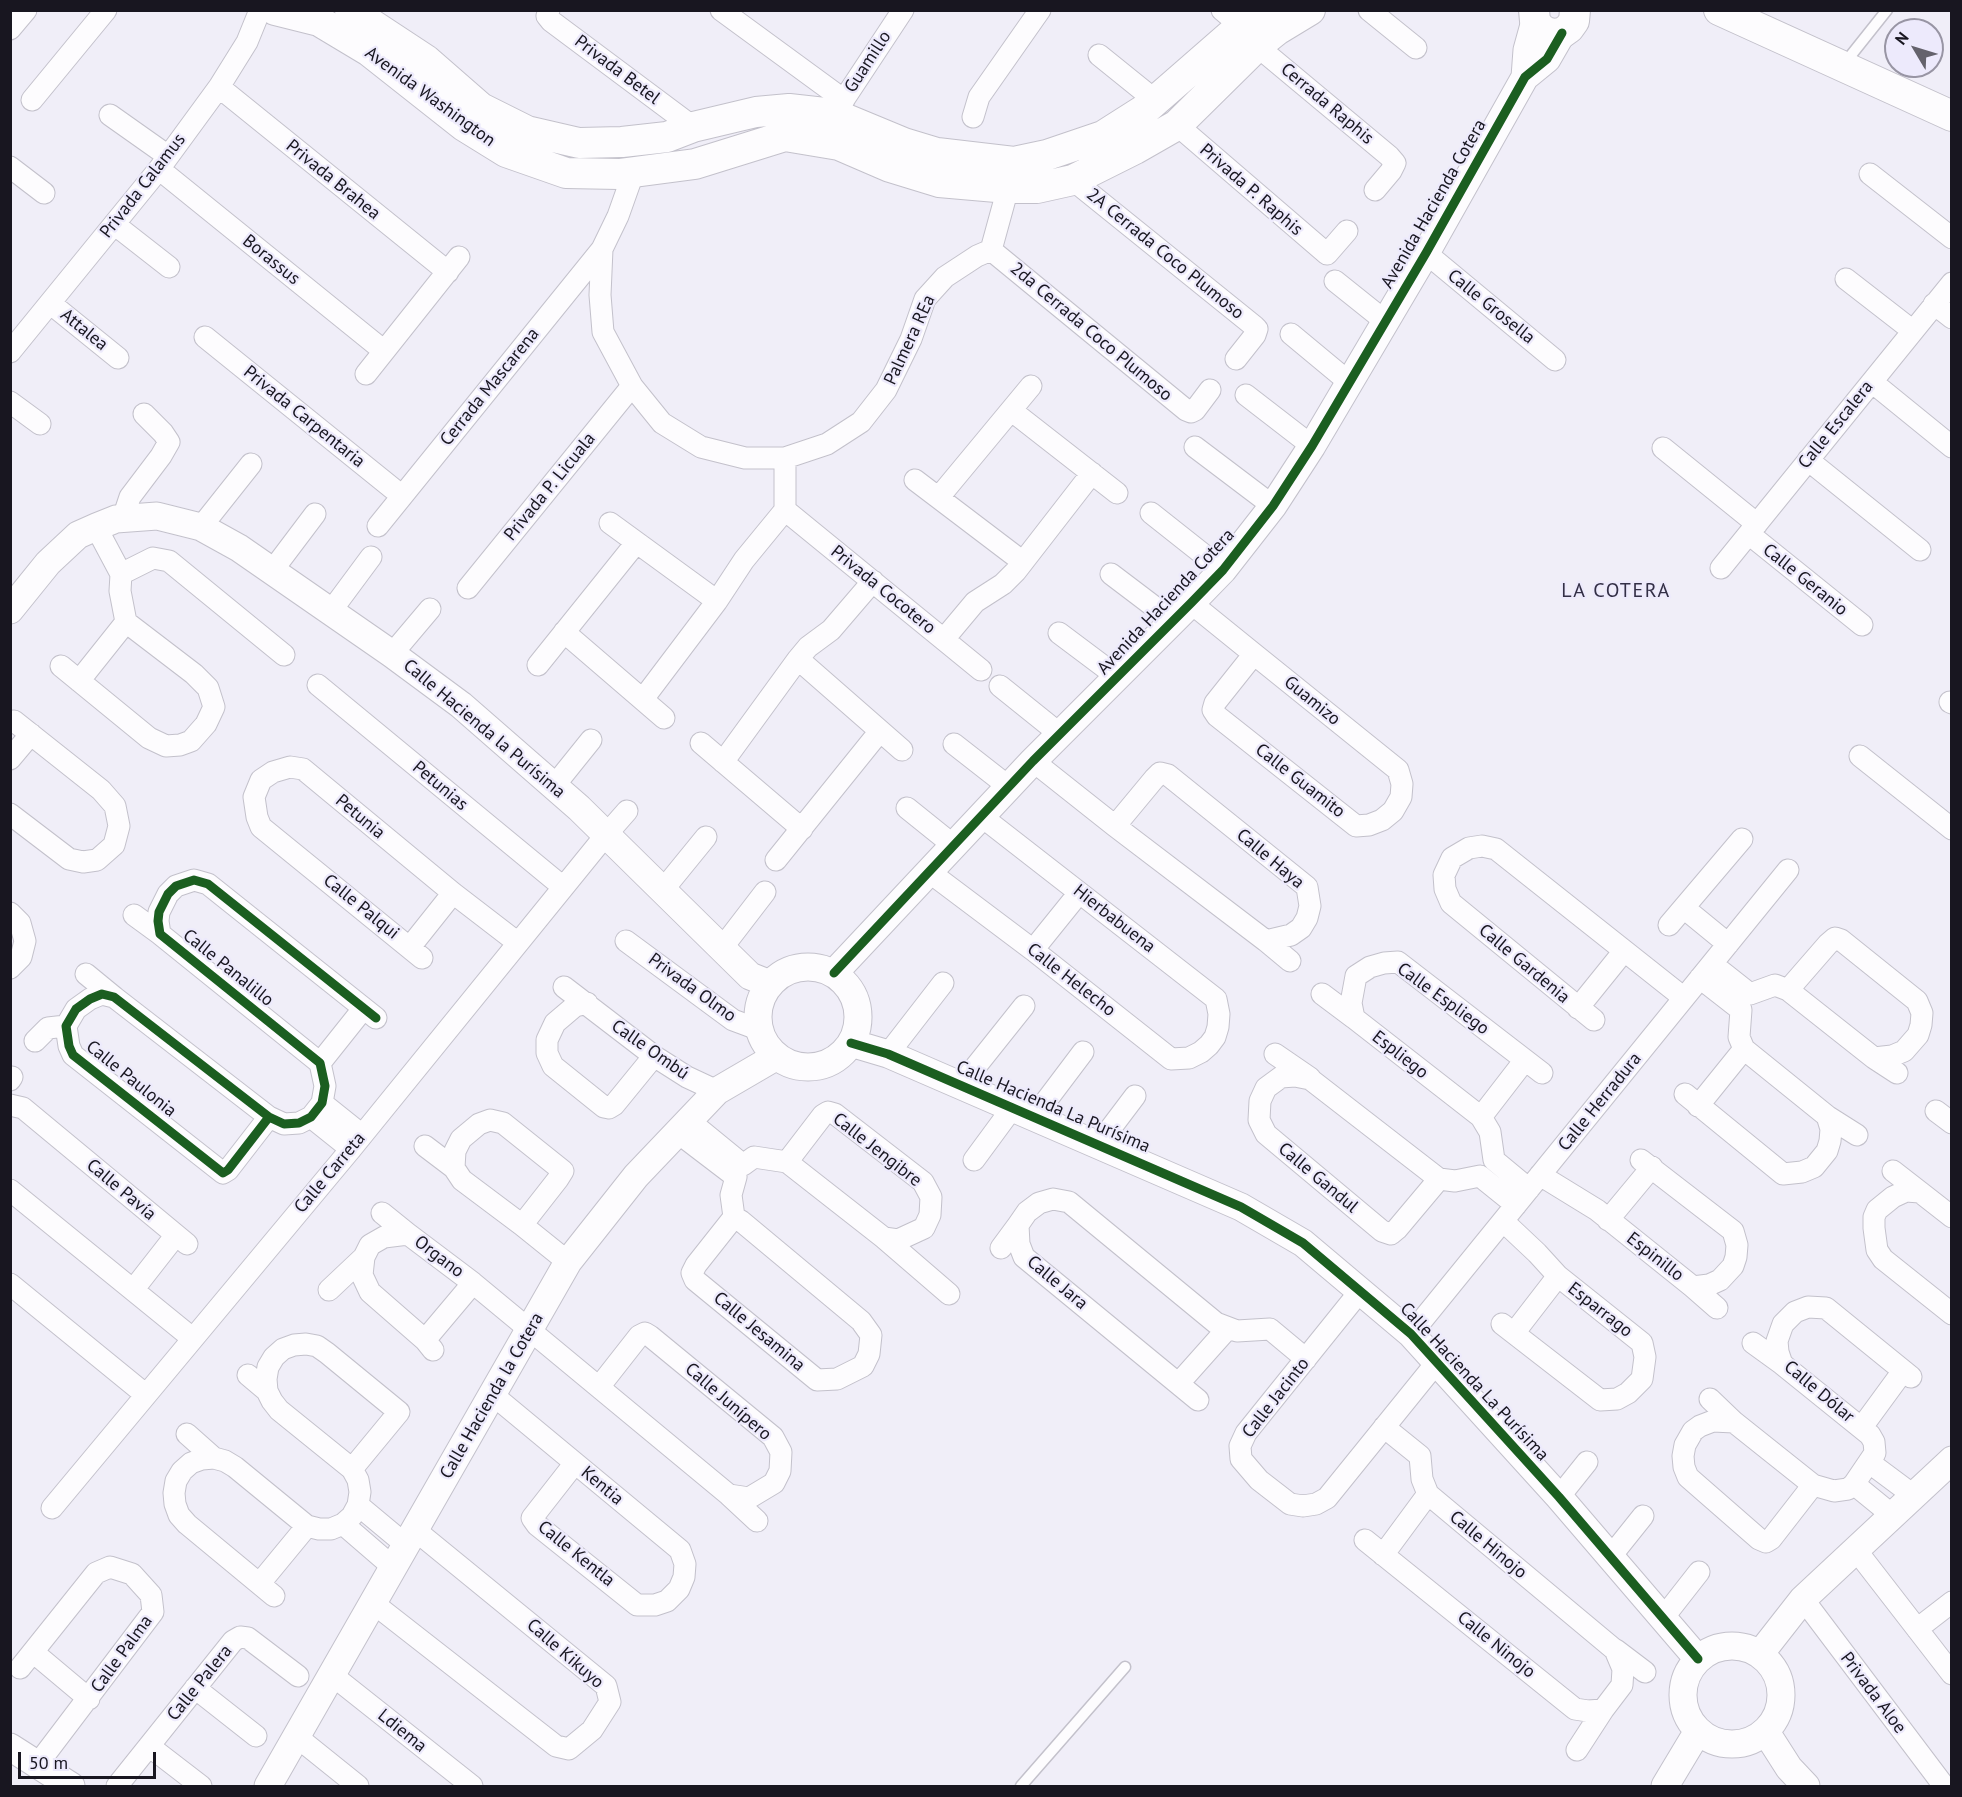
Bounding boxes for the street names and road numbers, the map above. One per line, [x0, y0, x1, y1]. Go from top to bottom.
street label: Guamillo [840, 27, 896, 97]
street label: Privada Betel [570, 31, 664, 109]
street label: Avenida Washington [361, 42, 499, 152]
street label: Cerrada Raphis [1276, 59, 1378, 149]
street label: Avenida Hacienda Cotera [1377, 116, 1491, 292]
street label: Privada Calamus [96, 130, 190, 242]
street label: Privada Brahea [282, 135, 384, 225]
street label: Privada P. Raphis [1195, 139, 1307, 241]
street label: 2A Cerrada Coco Plumoso [1082, 184, 1248, 324]
street label: Borassus [238, 230, 304, 290]
street label: 2da Cerrada Coco Plumoso [1006, 258, 1176, 406]
street label: Calle Grosella [1443, 265, 1539, 349]
street label: Palmera REa [880, 292, 940, 388]
street label: Attalea [56, 304, 112, 356]
street label: Cerrada Mascarena [436, 324, 544, 450]
street label: Privada Carpentaria [239, 361, 369, 473]
street label: Calle Escalera [1794, 377, 1878, 473]
street label: Privada P. Licuala [500, 429, 600, 545]
street label: Avenida Hacienda Cotera [1093, 525, 1239, 679]
street label: Calle Geranio [1758, 539, 1852, 621]
street label: Privada Cocotero [826, 541, 940, 639]
street label: Calle Hacienda la Purísima [399, 655, 569, 803]
street label: Guamizo [1279, 672, 1345, 730]
street label: Calle Guamito [1251, 739, 1349, 823]
street label: Petunias [408, 757, 472, 815]
street label: Petunia [331, 790, 389, 844]
street label: Calle Haya [1232, 824, 1308, 894]
street label: Calle Palqui [319, 870, 403, 944]
street label: Hierbabuena [1069, 880, 1159, 958]
street label: Calle Gardenia [1474, 920, 1574, 1008]
street label: Calle Panalillo [178, 925, 278, 1011]
street label: Calle Helecho [1022, 939, 1120, 1021]
street label: Privada Olmo [644, 949, 740, 1027]
street label: Calle Espliego [1393, 958, 1493, 1040]
street label: Calle Ombú [607, 1015, 693, 1085]
street label: Espliego [1368, 1026, 1432, 1084]
street label: Calle Paulonia [81, 1036, 181, 1122]
street label: Calle Herradura [1554, 1048, 1646, 1156]
street label: Calle Hacienda La Purísima [953, 1056, 1153, 1158]
street label: Calle Jengibre [828, 1109, 926, 1191]
street label: Calle Carreta [290, 1128, 370, 1218]
street label: Calle Gandul [1274, 1138, 1362, 1218]
street label: Calle Pavía [82, 1155, 160, 1225]
street label: Espinillo [1622, 1228, 1688, 1286]
street label: Organo [410, 1231, 468, 1283]
street label: Calle Jara [1022, 1251, 1092, 1315]
street label: Esparrago [1563, 1278, 1637, 1342]
street label: Calle Jesamina [709, 1288, 809, 1376]
street label: Calle Hacienda La Purísima [1395, 1298, 1553, 1466]
street label: Calle Hacienda la Cotera [436, 1309, 548, 1483]
street label: Calle Jacinto [1238, 1354, 1314, 1442]
street label: Calle Dólar [1779, 1356, 1859, 1428]
street label: Calle Junípero [680, 1359, 776, 1445]
street label: Kentia [576, 1462, 628, 1510]
street label: Calle Hinojo [1445, 1506, 1531, 1584]
street label: Calle Kentla [533, 1516, 619, 1592]
street label: Calle Ninojo [1453, 1607, 1539, 1683]
street label: Calle Palma [87, 1611, 157, 1697]
street label: Calle Kikuyo [522, 1615, 608, 1693]
street label: Calle Palera [163, 1641, 237, 1725]
street label: Privada Aloe [1835, 1648, 1911, 1738]
street label: Ldiema [373, 1705, 431, 1757]

